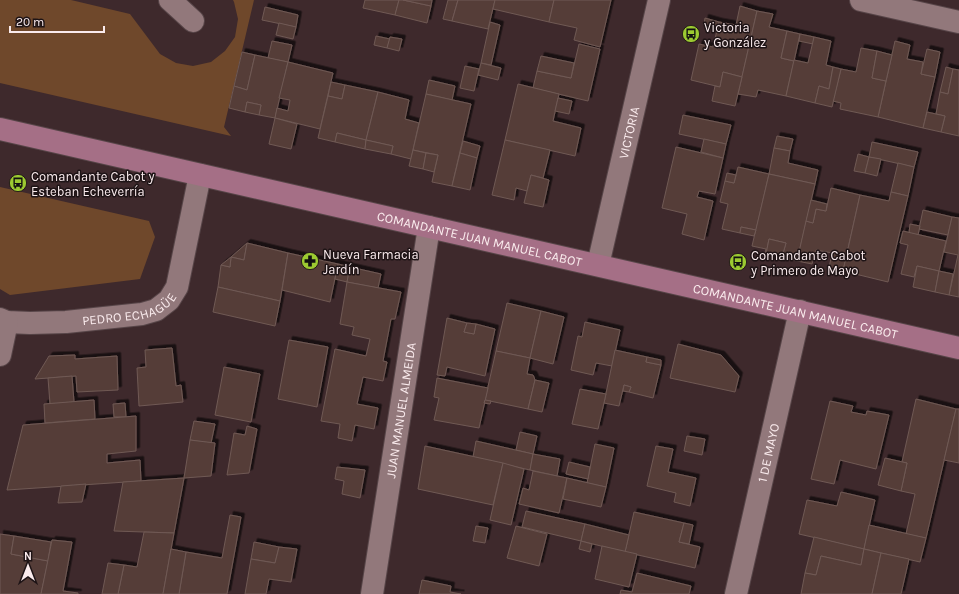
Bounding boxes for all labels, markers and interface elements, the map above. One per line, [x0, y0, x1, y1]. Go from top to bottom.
scale bar [10, 8, 104, 34]
text: 20 m [16, 15, 44, 29]
place label: Victoria y González [703, 20, 766, 50]
bus stop icon: Victoria y González [681, 24, 701, 44]
street label: VICTORIA [615, 104, 642, 160]
place label: Comandante Cabot y Esteban Echeverría [31, 169, 155, 199]
bus stop icon: Comandante Cabot y Esteban Echeverría [8, 173, 28, 193]
street label: COMANDANTE JUAN MANUEL CABOT [376, 208, 584, 269]
place label: Nueva Farmacia Jardín [323, 247, 419, 277]
place label: Comandante Cabot y Primero de Mayo [750, 248, 866, 278]
pharmacy icon: Nueva Farmacia Jardín [300, 251, 320, 271]
bus stop icon: Comandante Cabot y Primero de Mayo [728, 252, 748, 272]
street label: COMANDANTE JUAN MANUEL CABOT [692, 280, 900, 341]
street label: PEDRO ECHAGÜE [81, 290, 179, 328]
street label: JUAN MANUEL ALMEIDA [383, 341, 419, 479]
street label: 1 DE MAYO [754, 422, 782, 483]
north arrow [8, 546, 48, 586]
text: N [24, 550, 32, 563]

